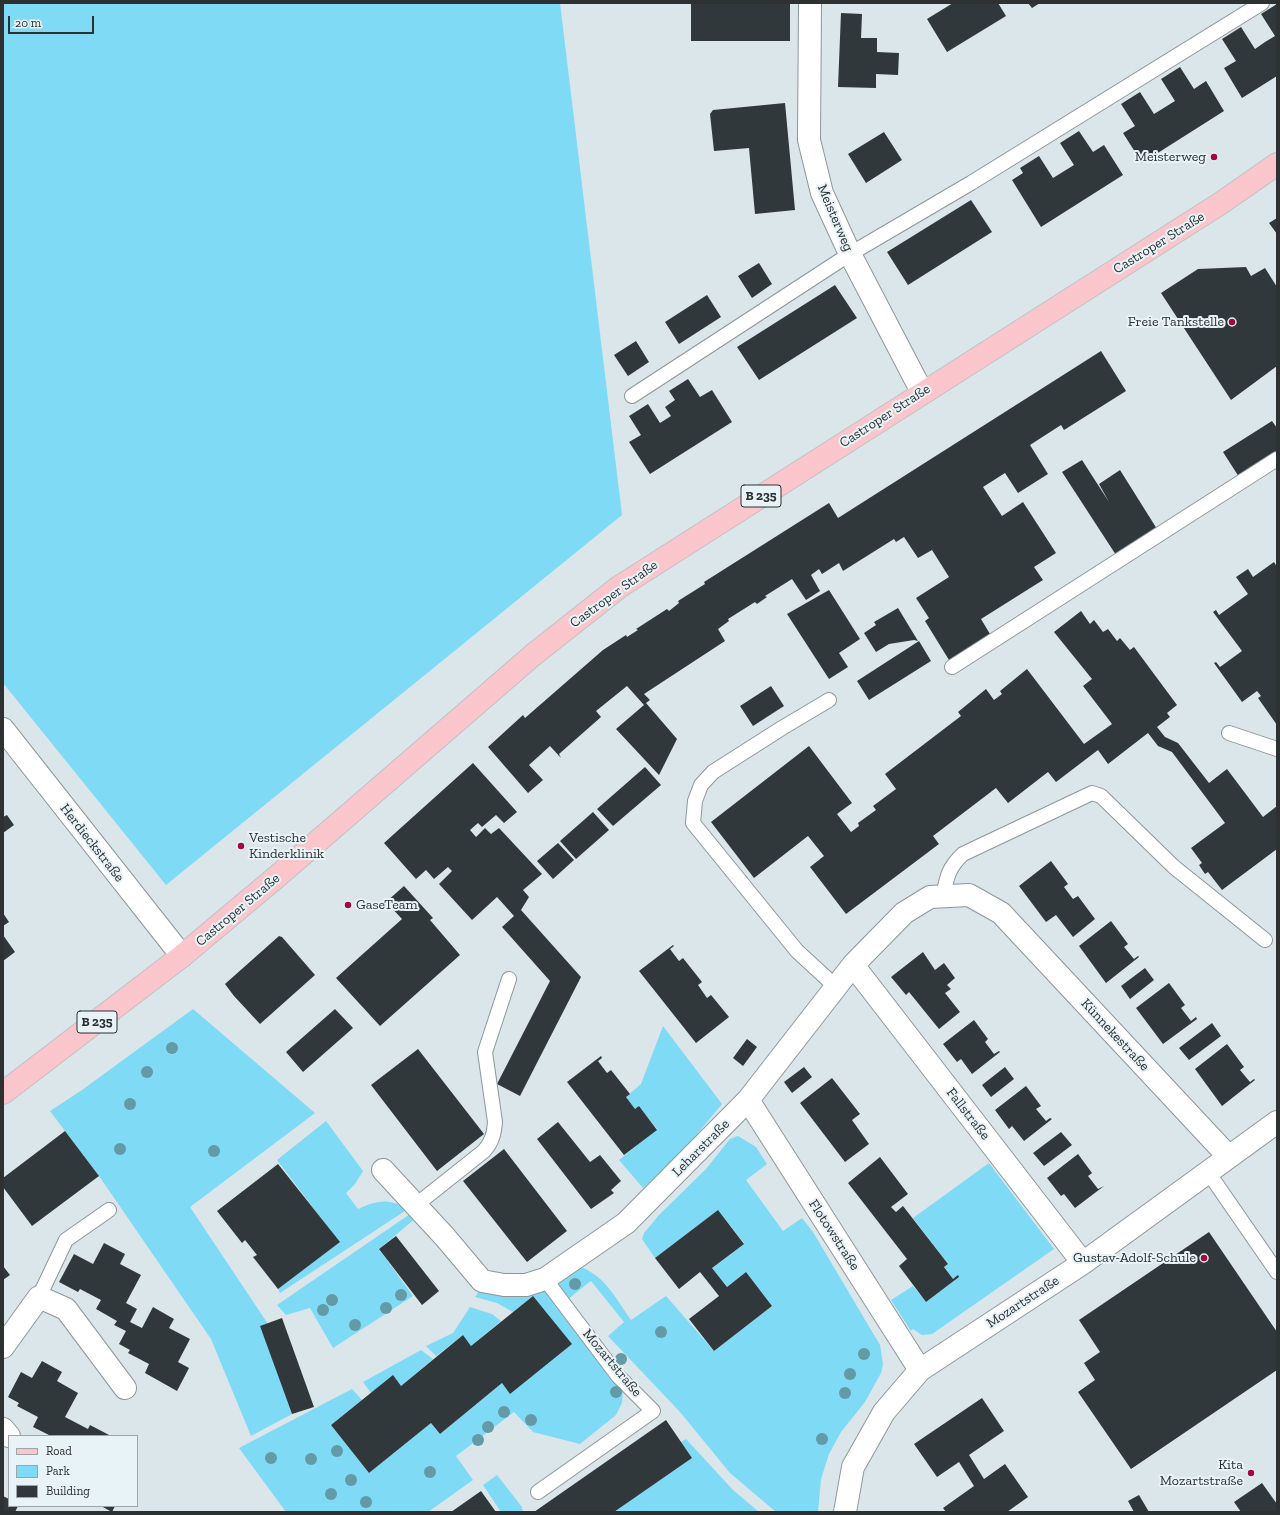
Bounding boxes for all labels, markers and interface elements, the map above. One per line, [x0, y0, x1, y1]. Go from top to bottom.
scale bar [10, 8, 96, 34]
text: 20 m [15, 16, 41, 30]
place label: Meisterweg [1135, 149, 1206, 165]
marker: Meisterweg [1209, 152, 1219, 162]
street label: Meisterweg [813, 182, 857, 254]
street label: Castroper Straße [1110, 208, 1208, 278]
place label: Freie Tankstelle [1128, 314, 1224, 330]
marker: Freie Tankstelle [1227, 317, 1237, 327]
street label: Castroper Straße [837, 380, 933, 452]
road number: B 235 [741, 485, 781, 507]
street label: Castroper Straße [567, 556, 661, 632]
street label: Herdieckstraße [56, 801, 128, 885]
place label: Vestische Kinderklinik [249, 830, 324, 862]
marker: Vestische Kinderklinik [236, 841, 246, 851]
street label: Castroper Straße [193, 870, 283, 950]
place label: GaseTeam [356, 897, 418, 913]
marker: GaseTeam [343, 900, 353, 910]
street label: Künnekestraße [1077, 995, 1153, 1075]
road number: B 235 [77, 1011, 117, 1033]
street label: Fallstraße [942, 1085, 994, 1143]
street label: Leharstraße [669, 1116, 733, 1180]
street label: Flotowstraße [805, 1196, 863, 1274]
place label: Gustav-Adolf-Schule [1073, 1250, 1196, 1266]
marker: Gustav-Adolf-Schule [1199, 1253, 1209, 1263]
street label: Mozartstraße [984, 1272, 1062, 1332]
street label: Mozartstraße [579, 1326, 645, 1400]
legend [8, 1435, 138, 1507]
text: Road [46, 1444, 72, 1458]
place label: Kita Mozartstraße [1160, 1457, 1243, 1490]
text: Park [46, 1464, 70, 1478]
marker: Kita Mozartstraße [1246, 1468, 1256, 1478]
text: Building [46, 1484, 90, 1498]

